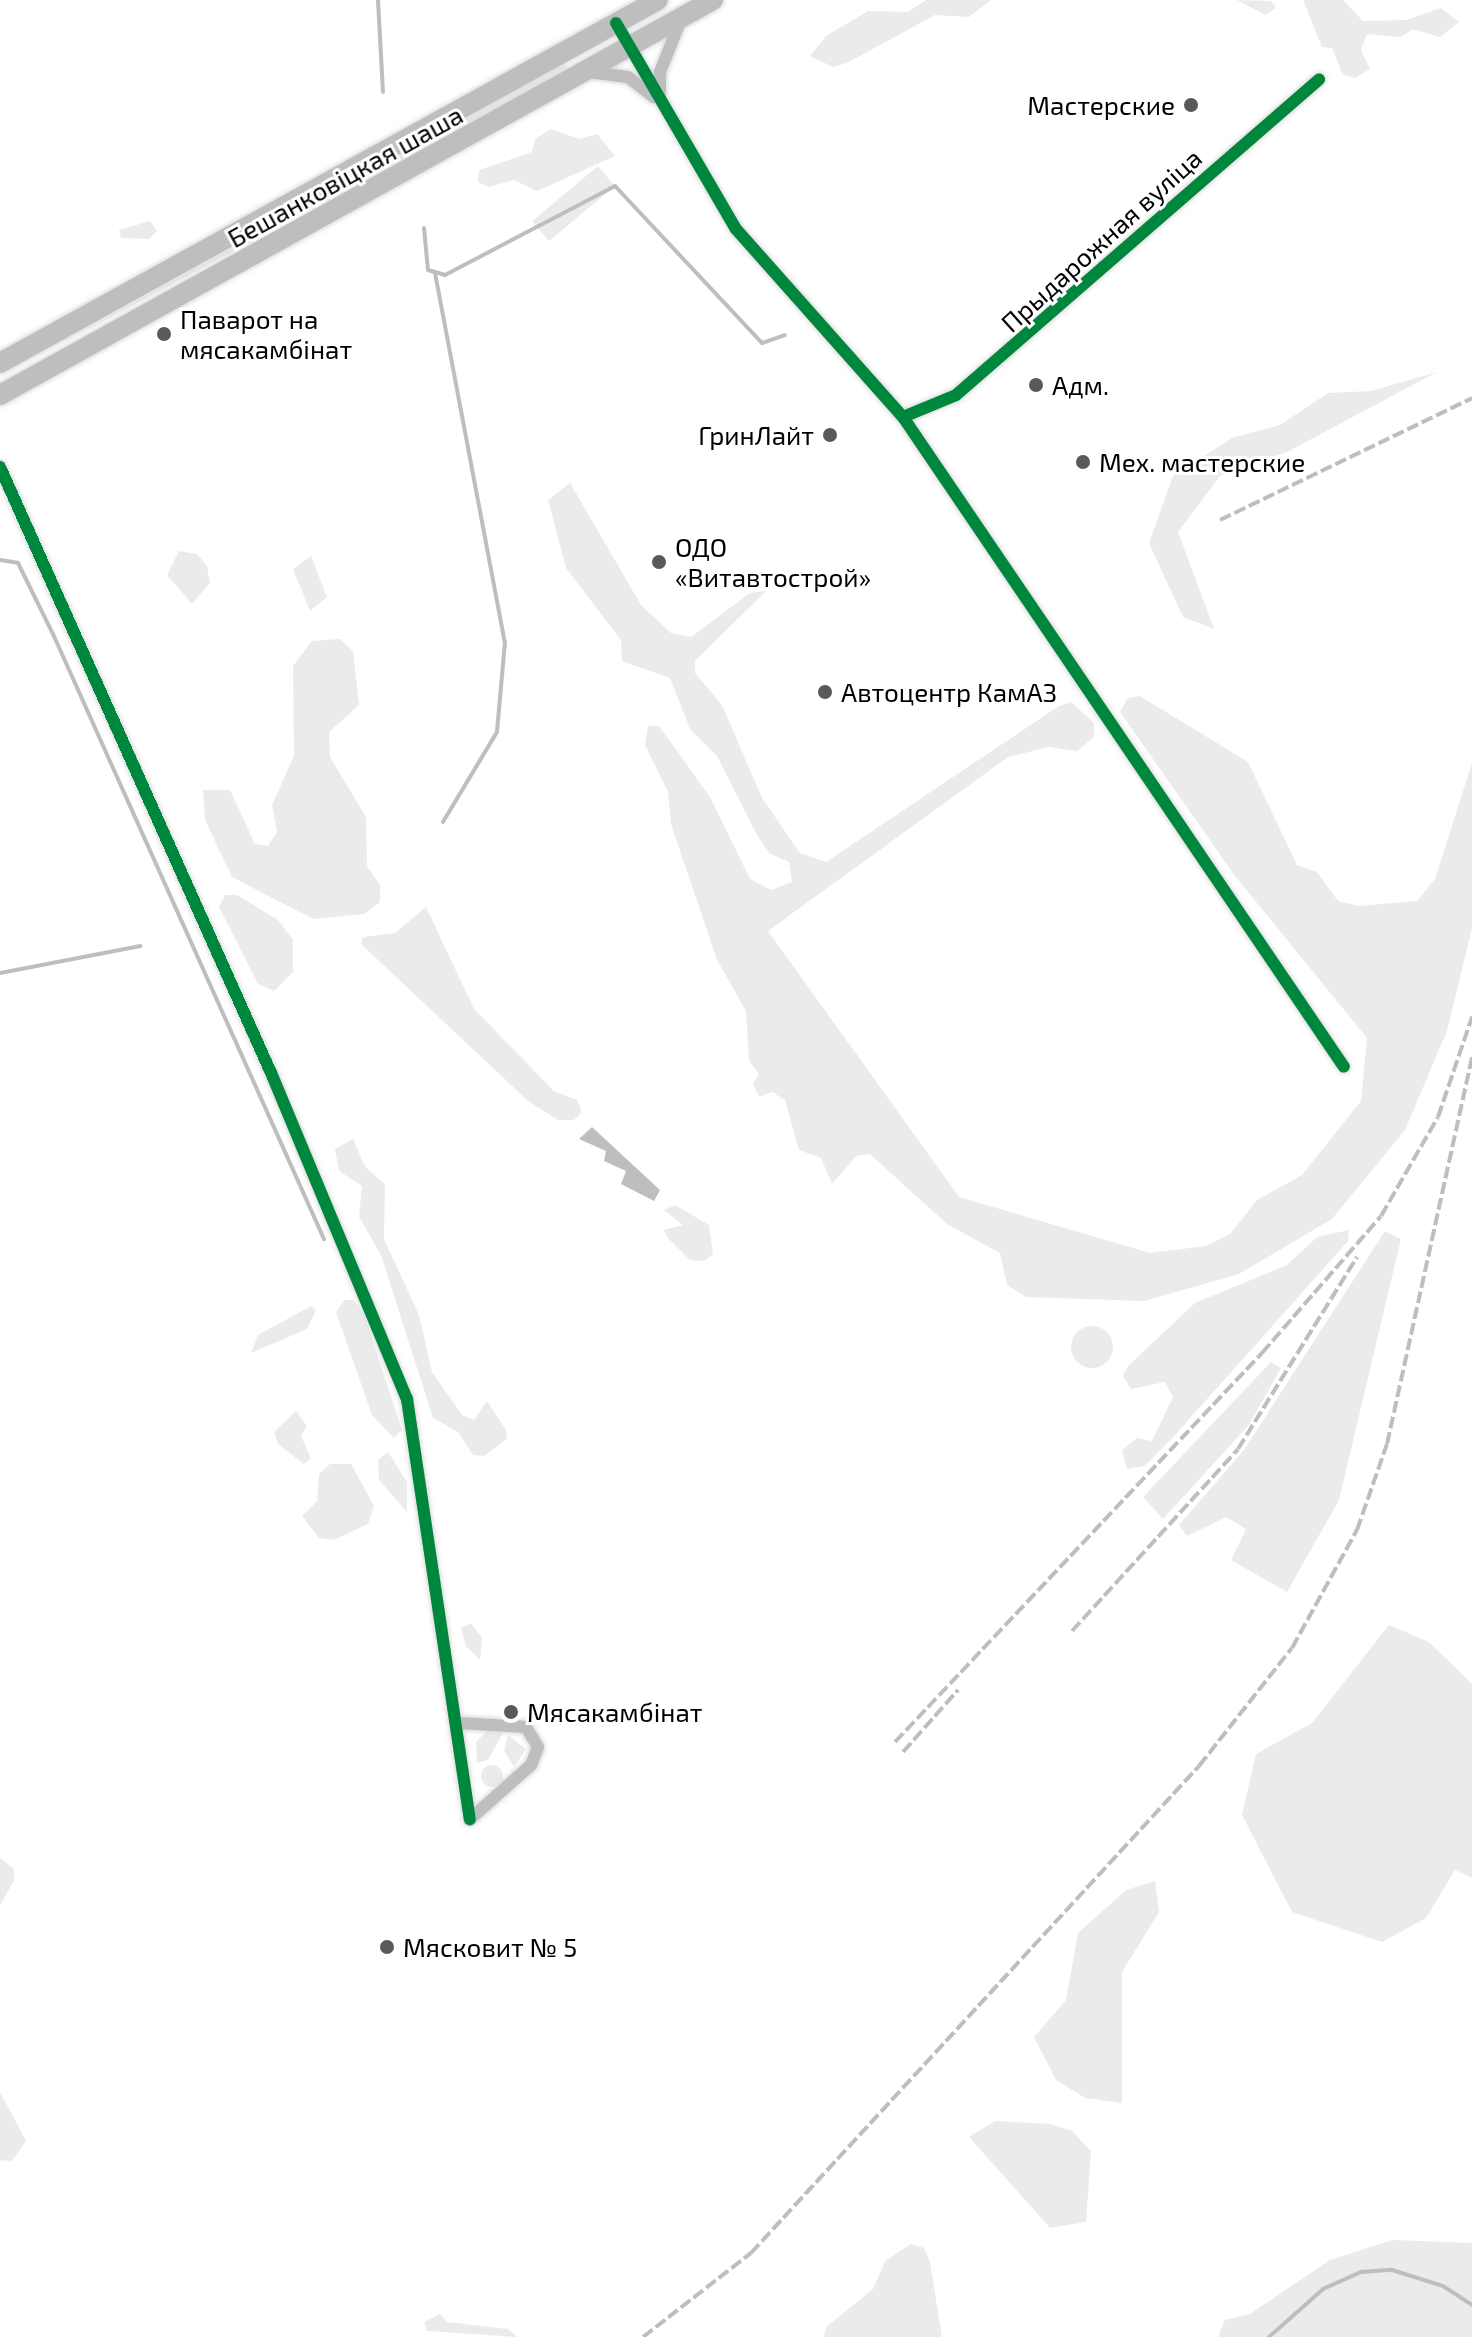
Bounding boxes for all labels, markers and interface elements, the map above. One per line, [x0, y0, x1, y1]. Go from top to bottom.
place label: Мастерские [1027, 89, 1175, 121]
marker: Мастерские [1182, 96, 1200, 114]
street label: Бешанковіцкая шаша [222, 98, 468, 254]
street label: Прыдарожная вуліца [994, 142, 1208, 338]
place label: Паварот на мясакамбінат [180, 303, 352, 364]
marker: Паварот на мясакамбінат [155, 325, 173, 343]
place label: Адм. [1052, 369, 1109, 401]
marker: Адм. [1027, 376, 1045, 394]
place label: ГринЛайт [698, 419, 814, 451]
marker: ГринЛайт [821, 426, 839, 444]
place label: Мех. мастерские [1099, 446, 1305, 478]
marker: Мех. мастерские [1074, 453, 1092, 471]
place label: ОДО «Витавтострой» [675, 531, 871, 592]
marker: ОДО «Витавтострой» [650, 553, 668, 571]
place label: Автоцентр КамАЗ [841, 676, 1057, 708]
marker: Автоцентр КамАЗ [816, 683, 834, 701]
place label: Мясакамбінат [527, 1696, 702, 1728]
marker: Мясакамбінат [502, 1703, 520, 1721]
place label: Мясковит № 5 [403, 1931, 577, 1963]
marker: Мясковит № 5 [378, 1938, 396, 1956]

